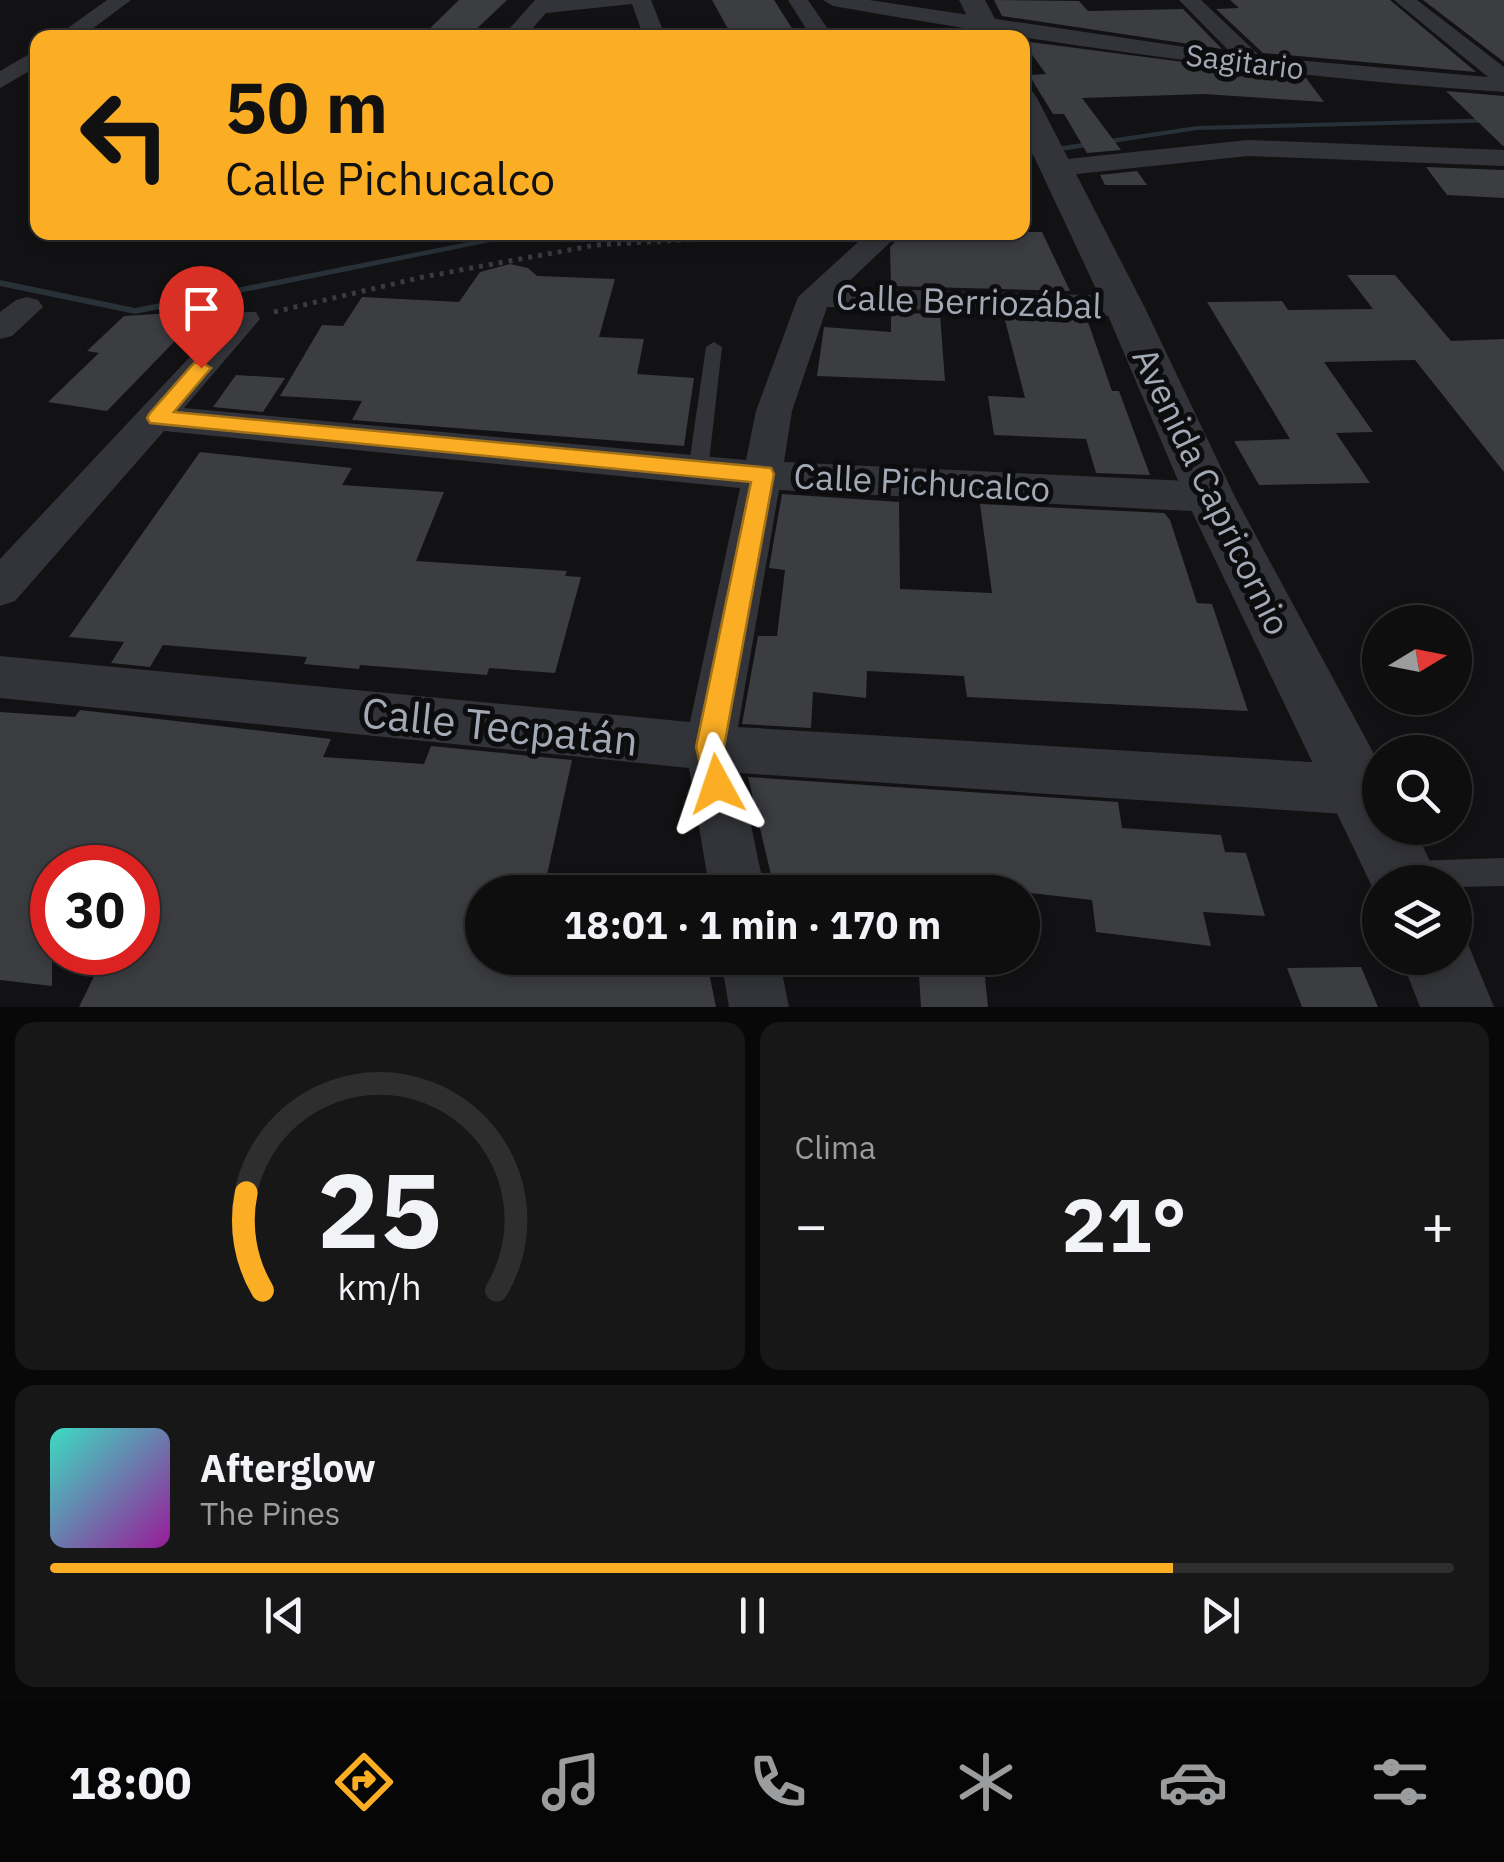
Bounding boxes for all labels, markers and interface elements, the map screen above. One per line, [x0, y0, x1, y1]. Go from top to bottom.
street label: Sagitario [1184, 34, 1306, 88]
text: 50 m [225, 61, 388, 152]
icon: left [60, 70, 190, 200]
text: Calle Pichucalco [225, 149, 555, 207]
pin [159, 266, 244, 369]
street label: Calle Berriozábal [835, 273, 1103, 329]
icon: arrive [174, 281, 229, 336]
street label: Avenida Capricornio [1122, 340, 1302, 642]
street label: Calle Pichucalco [793, 452, 1051, 512]
north arrow [1362, 605, 1472, 715]
map controls [1362, 605, 1472, 975]
street label: Calle Tecpatán [359, 684, 641, 768]
position arrow [665, 732, 769, 836]
button: search [1362, 735, 1472, 845]
speed limit sign: 30 [30, 845, 160, 975]
button: layers [1362, 865, 1472, 975]
text: 18:01 · 1 min · 170 m [564, 900, 941, 949]
text: Clima [795, 1126, 876, 1168]
text: 25 [317, 1141, 442, 1277]
text: 21° [1062, 1175, 1187, 1273]
text: − [795, 1189, 828, 1260]
text: + [1421, 1189, 1454, 1260]
text: km/h [338, 1263, 422, 1310]
text: Afterglow [200, 1443, 376, 1492]
text: The Pines [200, 1492, 340, 1534]
icon: previous [257, 1588, 312, 1643]
icon: pause [725, 1588, 780, 1643]
icon: next [1193, 1588, 1248, 1643]
icon: directions [329, 1747, 399, 1817]
icon: music [536, 1747, 606, 1817]
icon: phone [743, 1747, 813, 1817]
icon: climate [951, 1747, 1021, 1817]
icon: car [1158, 1747, 1228, 1817]
icon: filters [1365, 1747, 1435, 1817]
text: 18:00 [69, 1753, 192, 1811]

